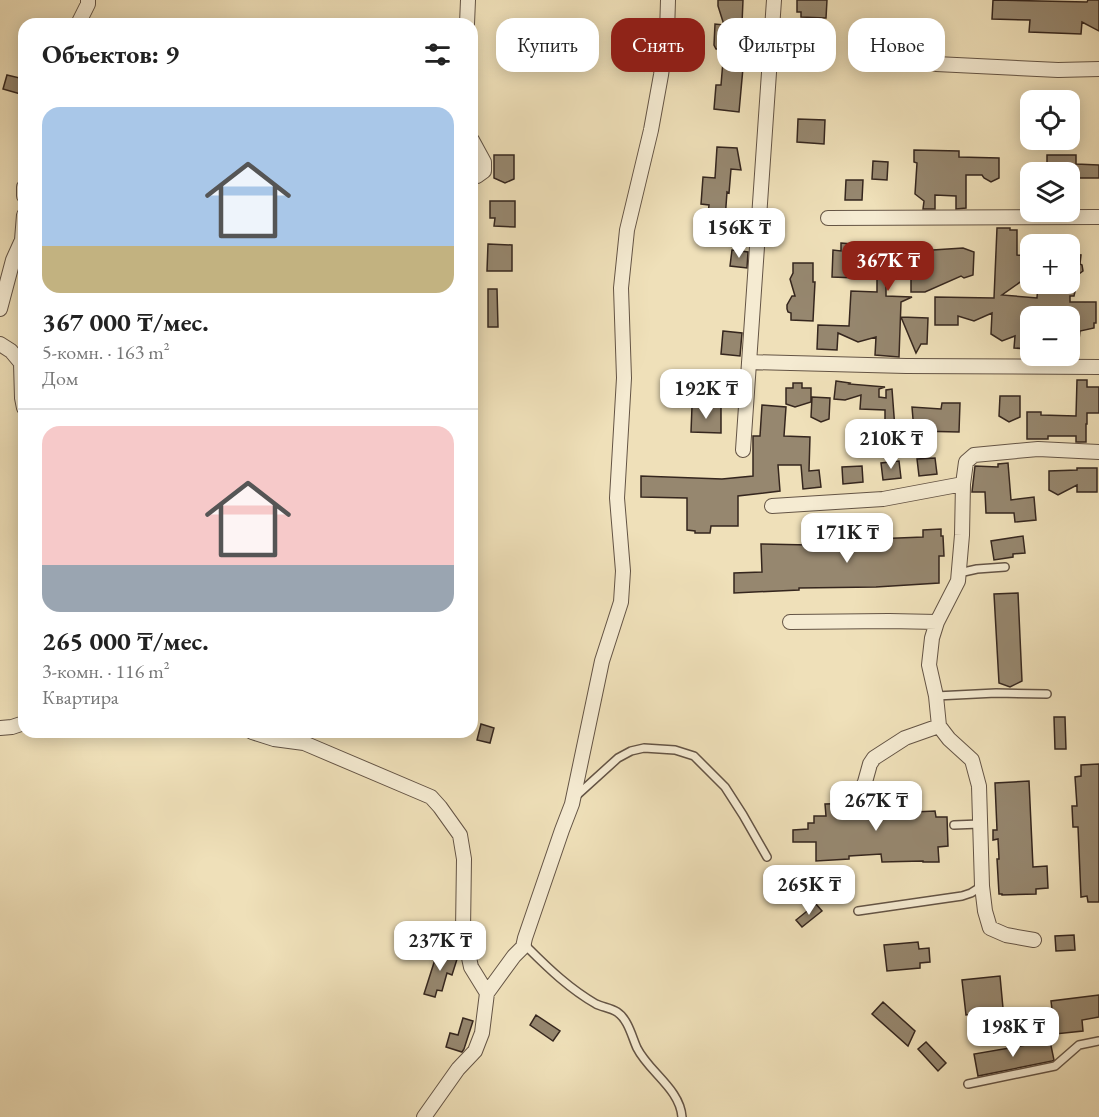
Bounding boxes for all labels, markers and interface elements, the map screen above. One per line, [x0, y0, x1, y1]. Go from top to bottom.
chip: Купить [496, 18, 599, 72]
chip: Снять [611, 18, 705, 72]
chip: Фильтры [717, 18, 836, 72]
chip: Новое [848, 18, 945, 72]
text: Объектов: 9 [42, 37, 179, 71]
icon: filters [421, 38, 454, 71]
map controls [1020, 90, 1080, 366]
button: locate [1020, 90, 1080, 150]
icon: home [194, 146, 302, 254]
button: layers [1020, 162, 1080, 222]
pin: 156K ₸ [690, 208, 788, 259]
text: 156K ₸ [707, 214, 771, 240]
button: + [1020, 234, 1080, 294]
pin: 367K ₸ [839, 241, 937, 292]
text: 367K ₸ [856, 247, 920, 273]
text: 367 000 ₸/мес. [42, 305, 209, 339]
button: − [1020, 306, 1080, 366]
text: 5-комн. · 163 m² [42, 339, 170, 365]
text: Дом [42, 365, 78, 391]
pin: 192K ₸ [657, 369, 755, 420]
text: 192K ₸ [674, 375, 738, 401]
pin: 210K ₸ [842, 419, 940, 470]
text: 210K ₸ [859, 425, 923, 451]
icon: home [194, 465, 302, 573]
pin: 171K ₸ [798, 513, 896, 564]
text: 171K ₸ [815, 519, 879, 545]
text: 265 000 ₸/мес. [42, 624, 209, 658]
text: 3-комн. · 116 m² [42, 658, 170, 684]
text: Квартира [42, 684, 119, 710]
pin: 267K ₸ [827, 781, 925, 832]
text: 267K ₸ [844, 787, 908, 813]
pin: 265K ₸ [760, 865, 858, 916]
text: 265K ₸ [777, 871, 841, 897]
pin: 237K ₸ [391, 921, 489, 972]
text: 237K ₸ [408, 927, 472, 953]
pin: 198K ₸ [964, 1007, 1062, 1058]
text: 198K ₸ [981, 1013, 1045, 1039]

